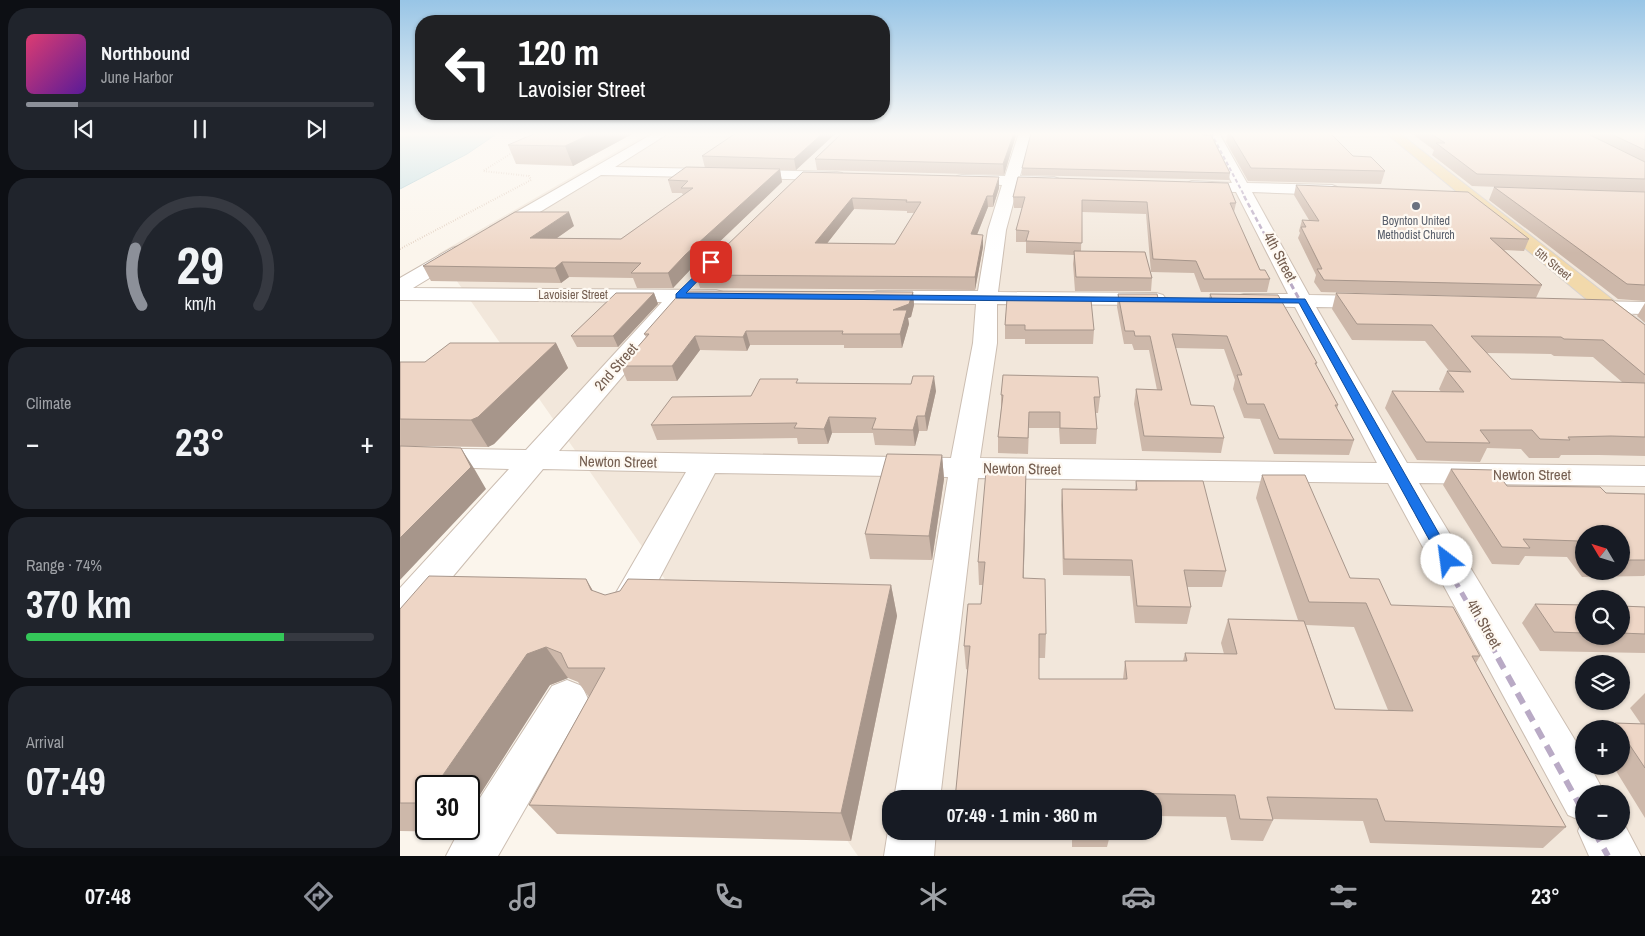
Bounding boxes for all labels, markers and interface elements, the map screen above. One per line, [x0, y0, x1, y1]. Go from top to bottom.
text: 120 m [518, 29, 599, 76]
icon: left [435, 35, 500, 100]
text: Northbound [101, 40, 190, 66]
text: June Harbor [101, 66, 173, 88]
text: Lavoisier Street [518, 74, 645, 104]
icon: previous [70, 115, 98, 143]
icon: pause [186, 115, 214, 143]
icon: next [302, 115, 330, 143]
marker: Boynton United Methodist Church [1410, 200, 1422, 212]
place label: Boynton United Methodist Church [1377, 213, 1455, 243]
street label: 4th Street [1259, 228, 1303, 286]
text: 29 [176, 230, 224, 300]
pin [690, 241, 732, 283]
street label: 5th Street [1531, 244, 1575, 284]
icon: arrive [697, 248, 725, 276]
street label: Lavoisier Street [538, 287, 608, 303]
text: km/h [184, 292, 216, 316]
street label: 2nd Street [589, 338, 643, 395]
text: Climate [26, 392, 71, 414]
text: 23° [175, 417, 225, 468]
text: − [26, 424, 39, 462]
text: + [361, 424, 374, 462]
street label: Newton Street [579, 450, 658, 473]
street label: Newton Street [983, 457, 1062, 480]
street label: Newton Street [1493, 464, 1572, 485]
north arrow [1575, 525, 1630, 580]
map controls [1575, 525, 1630, 840]
position arrow [1420, 533, 1472, 585]
text: Range · 74% [26, 554, 102, 576]
text: 370 km [26, 579, 132, 630]
button: search [1575, 590, 1630, 645]
street label: 4th Street [1462, 595, 1507, 653]
button: layers [1575, 655, 1630, 710]
button: + [1575, 720, 1630, 775]
text: Arrival [26, 731, 64, 753]
text: 07:49 [26, 756, 106, 807]
speed limit sign: 30 [415, 775, 480, 840]
button: − [1575, 785, 1630, 840]
text: 07:49 · 1 min · 360 m [947, 802, 1097, 828]
icon: directions [301, 879, 336, 914]
icon: music [506, 879, 541, 914]
icon: phone [711, 879, 746, 914]
icon: climate [916, 879, 951, 914]
icon: car [1121, 879, 1156, 914]
icon: filters [1326, 879, 1361, 914]
text: 07:48 [85, 881, 131, 911]
text: 23° [1531, 881, 1560, 911]

